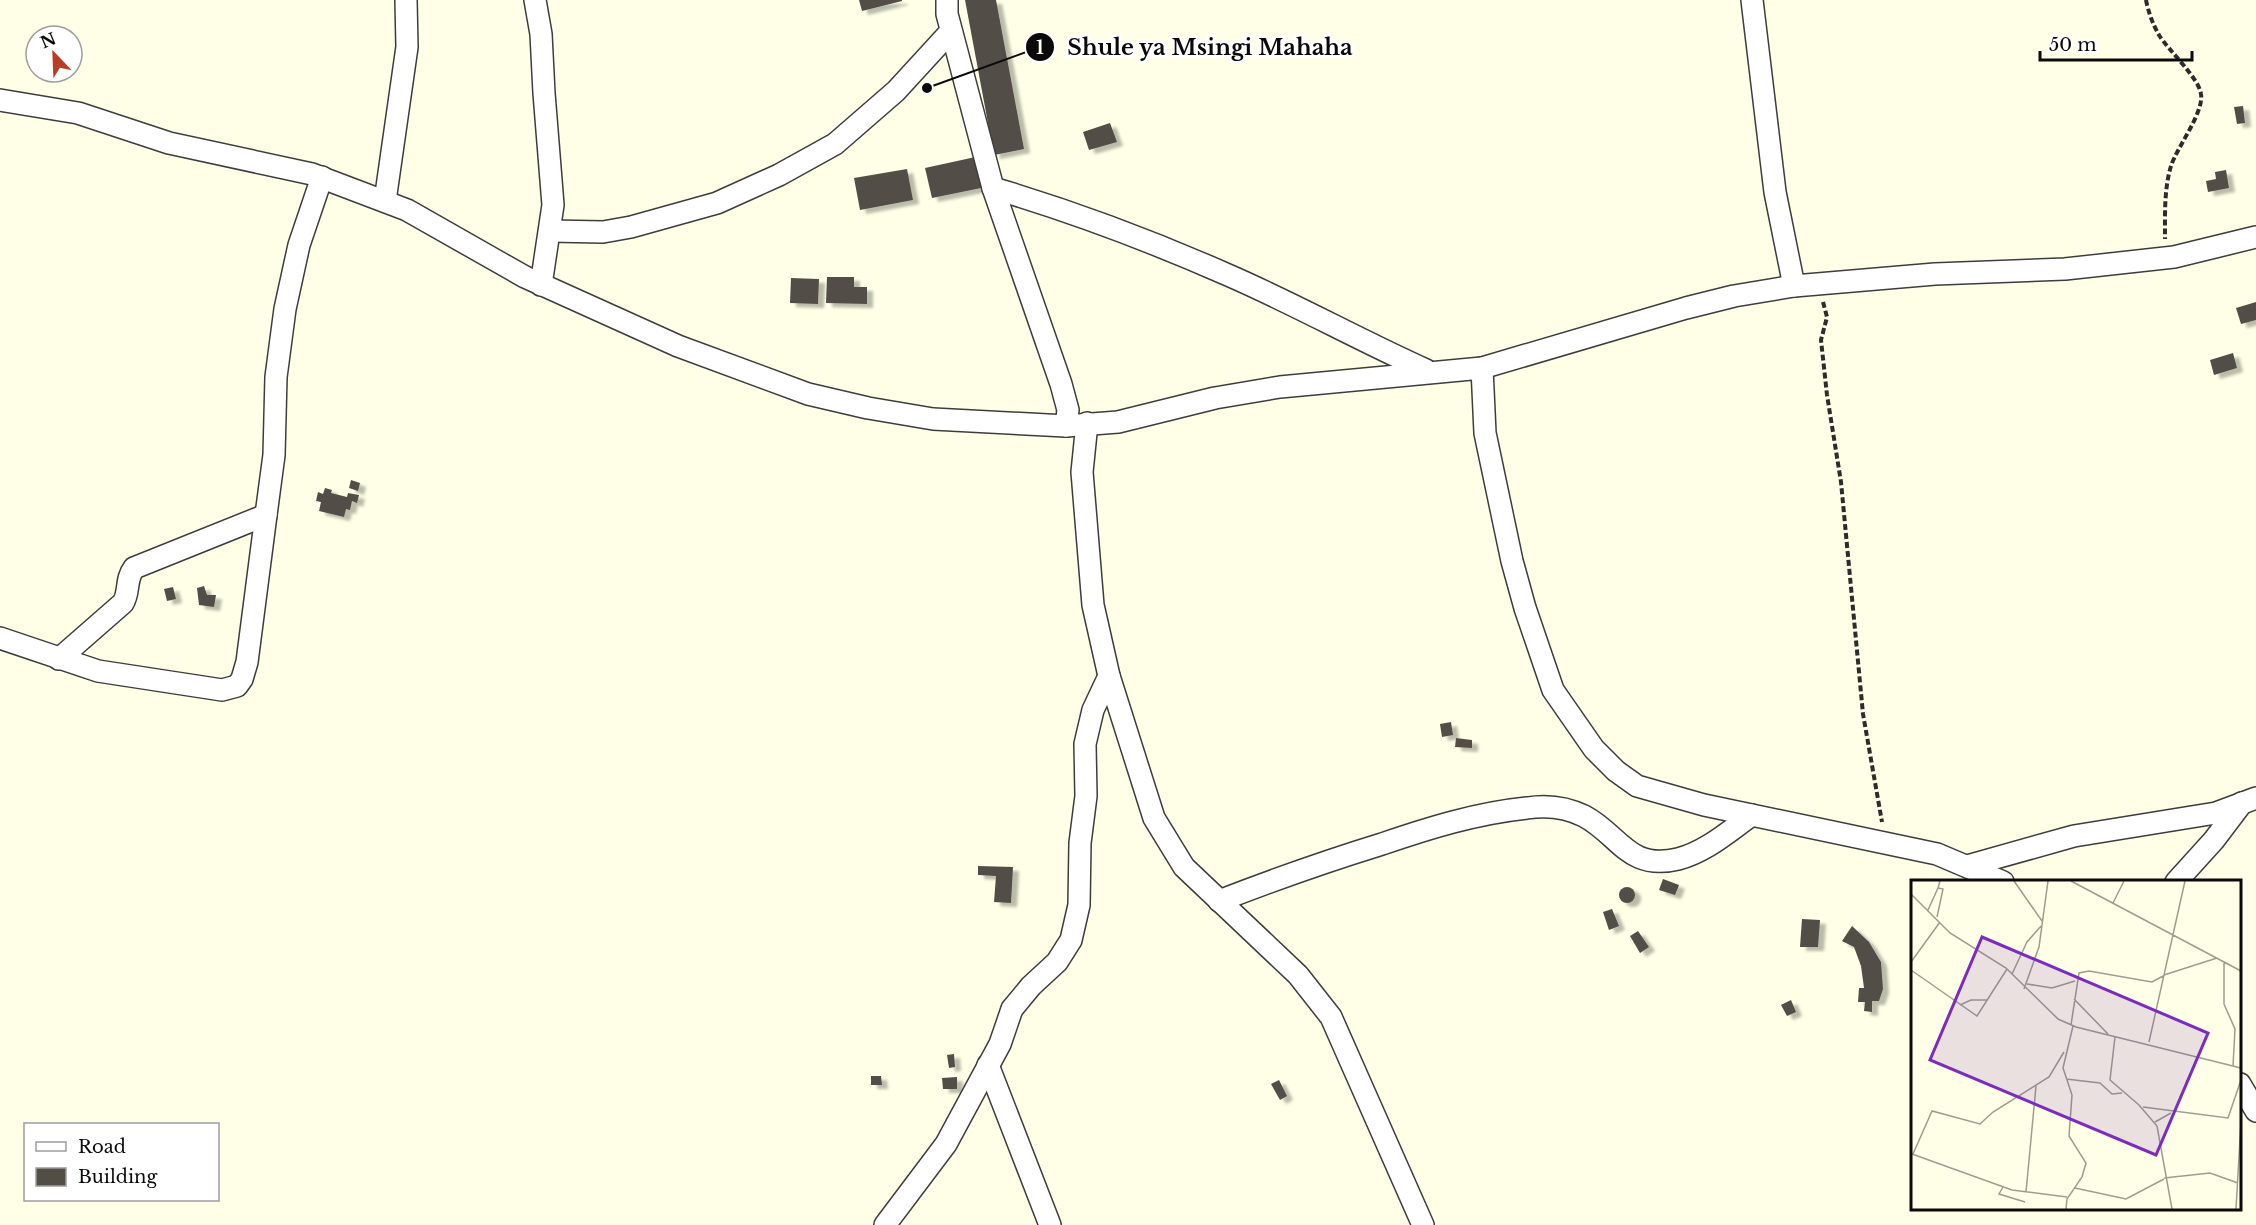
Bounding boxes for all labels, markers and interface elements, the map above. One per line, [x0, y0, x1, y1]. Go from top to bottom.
north arrow [24, 24, 84, 84]
scale bar [2040, 24, 2192, 62]
callout: Shule ya Msingi Mahaha [1025, 27, 1365, 67]
text: N [37, 28, 59, 52]
text: Shule ya Msingi Mahaha [1067, 34, 1353, 61]
text: 50 m [2049, 34, 2097, 56]
text: 1 [1036, 37, 1044, 59]
inset map [1911, 880, 2241, 1210]
legend [24, 1123, 219, 1201]
text: Road [78, 1136, 126, 1158]
text: Building [78, 1166, 157, 1188]

